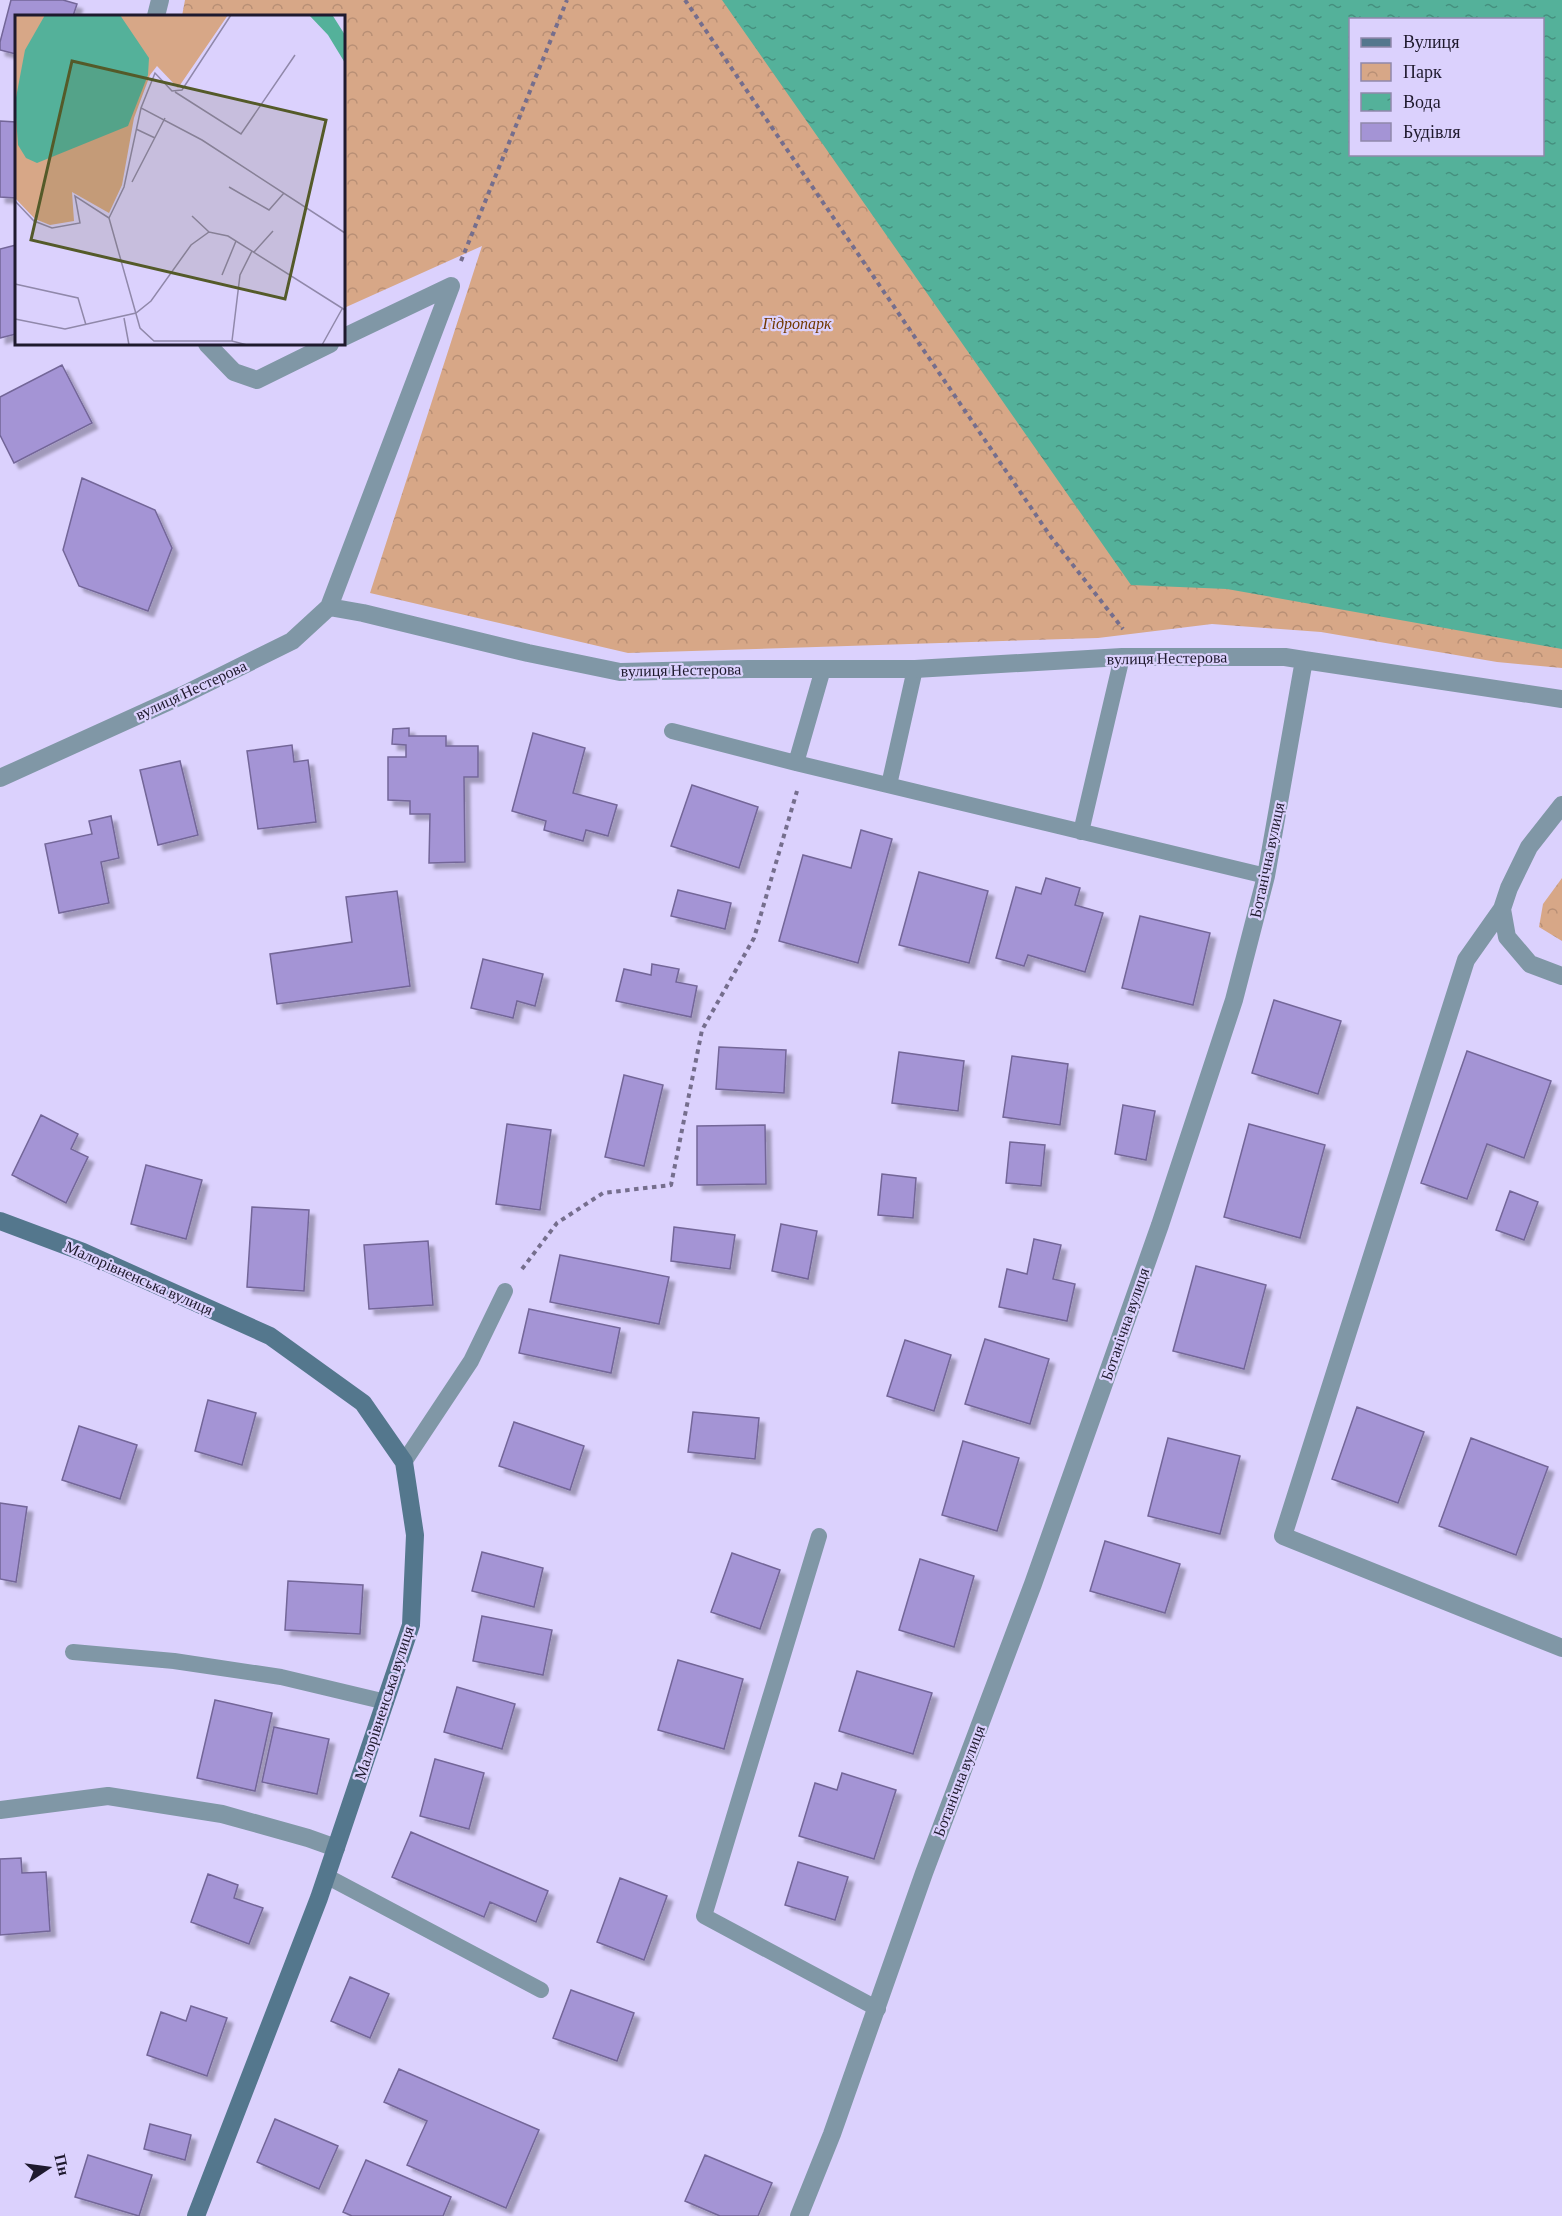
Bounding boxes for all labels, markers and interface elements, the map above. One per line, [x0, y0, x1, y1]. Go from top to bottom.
inset map [15, 15, 345, 345]
legend [1349, 18, 1544, 156]
text: Вулиця [1403, 32, 1460, 52]
text: Парк [1403, 62, 1442, 82]
text: Вода [1403, 92, 1441, 112]
text: Будівля [1403, 122, 1460, 142]
park label: Гідропарк [761, 315, 832, 333]
street label: вулиця Нестерова [1107, 648, 1227, 669]
street label: вулиця Нестерова [133, 657, 250, 724]
street label: вулиця Нестерова [621, 660, 741, 681]
street label: Ботанічна вулиця [1246, 800, 1289, 920]
street label: Малорівненська вулиця [62, 1238, 216, 1320]
street label: Ботанічна вулиця [1098, 1265, 1153, 1383]
street label: Малорівненська вулиця [351, 1623, 418, 1782]
street label: Ботанічна вулиця [930, 1722, 989, 1839]
north arrow [18, 2138, 78, 2198]
text: Пн [51, 2152, 73, 2177]

